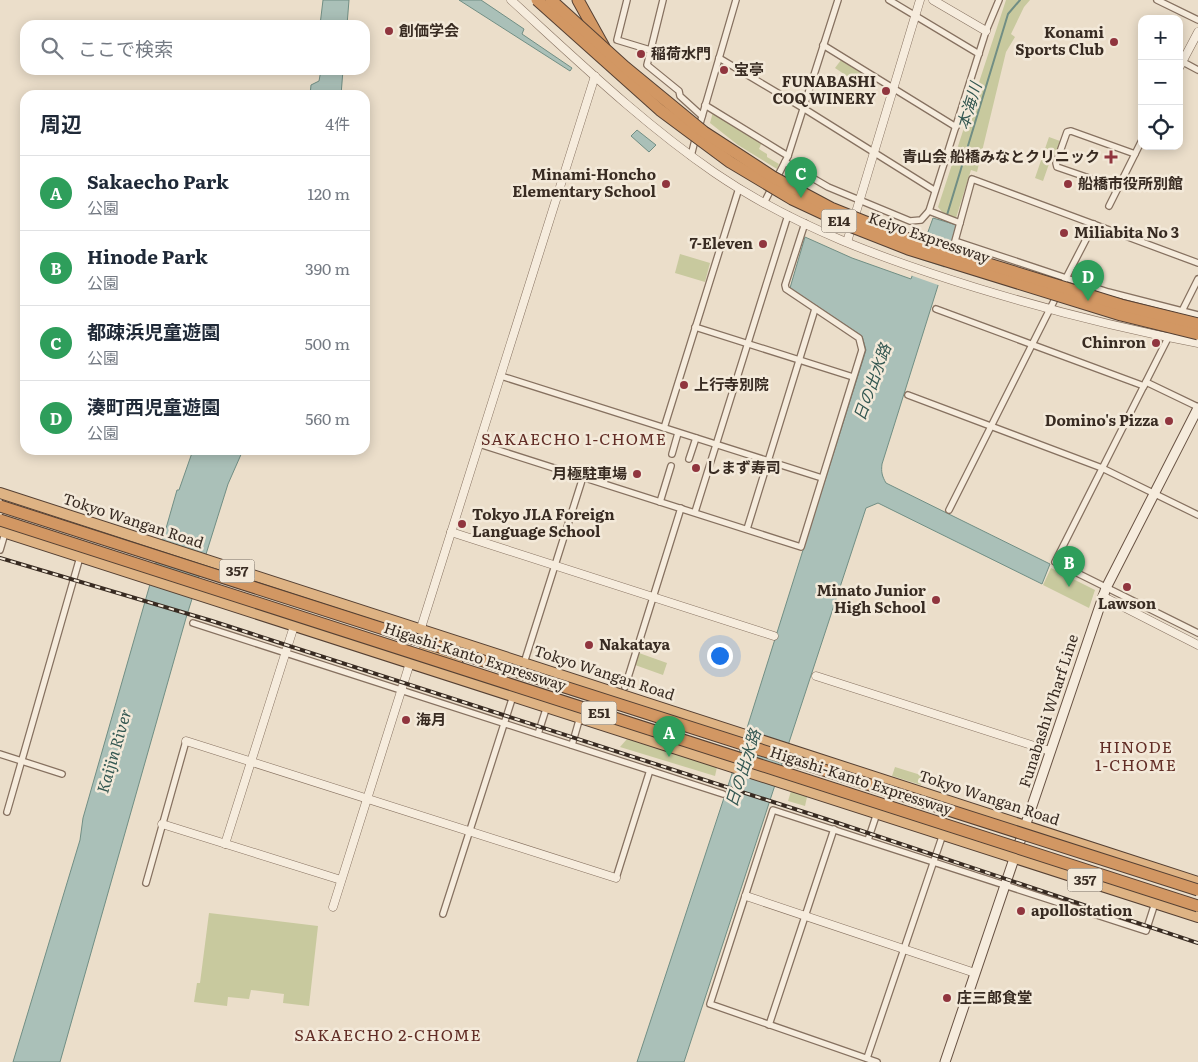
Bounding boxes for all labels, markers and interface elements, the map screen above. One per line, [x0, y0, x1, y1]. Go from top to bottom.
map controls [1138, 15, 1183, 150]
button: + [1138, 15, 1183, 60]
place label: 創価学会 [399, 18, 459, 41]
search box [20, 20, 370, 75]
place label: Konami Sports Club [1015, 20, 1105, 60]
marker: 創価学会 [383, 25, 395, 37]
icon: search [38, 34, 66, 62]
text: ここで検索 [78, 34, 173, 62]
marker: Konami Sports Club [1108, 36, 1120, 48]
place label: 稲荷水門 [651, 41, 711, 64]
marker: 稲荷水門 [635, 48, 647, 60]
place label: 宝亭 [734, 57, 764, 80]
button: − [1138, 60, 1183, 105]
marker: 宝亭 [718, 64, 730, 76]
place label: FUNABASHI COQ WINERY [772, 69, 877, 109]
water label: 本海川 [950, 77, 987, 132]
marker: FUNABASHI COQ WINERY [880, 85, 892, 97]
button: locate [1138, 105, 1183, 150]
text: 周辺 [40, 107, 82, 138]
text: 4件 [325, 111, 350, 135]
place label: 青山会 船橋みなとクリニック [902, 144, 1100, 167]
marker: 青山会 船橋みなとクリニック [1104, 150, 1118, 164]
pin: C [785, 157, 817, 198]
place label: Minami-Honcho Elementary School [512, 162, 657, 202]
text: Sakaecho Park [87, 167, 229, 195]
place label: 船橋市役所別館 [1078, 171, 1183, 194]
marker: Minami-Honcho Elementary School [660, 178, 672, 190]
marker: 船橋市役所別館 [1062, 178, 1074, 190]
text: A [50, 181, 62, 205]
text: 120 m [307, 181, 350, 205]
text: 公園 [87, 195, 119, 219]
street label: Keiyo Expressway [866, 205, 994, 268]
road number: E14 [822, 210, 856, 232]
place label: Miliabita No 3 [1074, 220, 1179, 243]
marker: Miliabita No 3 [1058, 227, 1070, 239]
place label: 7-Eleven [689, 231, 754, 254]
marker: 7-Eleven [757, 238, 769, 250]
text: Hinode Park [87, 242, 208, 270]
text: B [50, 256, 62, 280]
text: 390 m [305, 256, 350, 280]
pin: D [1072, 260, 1104, 301]
text: 公園 [87, 270, 119, 294]
text: 都疎浜児童遊園 [87, 317, 220, 345]
place label: Chinron [1082, 330, 1147, 353]
text: C [50, 331, 62, 355]
text: 500 m [305, 331, 350, 355]
marker: Chinron [1150, 337, 1162, 349]
water label: 日の出水路 [846, 338, 897, 423]
text: 公園 [87, 345, 119, 369]
place label: 上行寺別院 [694, 372, 769, 395]
marker: 上行寺別院 [678, 379, 690, 391]
text: 湊町西児童遊園 [87, 392, 220, 420]
text: D [50, 406, 62, 430]
text: 560 m [305, 406, 350, 430]
place label: Domino's Pizza [1045, 408, 1159, 431]
marker: Domino's Pizza [1163, 415, 1175, 427]
text: 公園 [87, 420, 119, 444]
district label: SAKAECHO 1-CHOME [481, 426, 667, 450]
place label: しまず寿司 [706, 455, 781, 478]
place label: 月極駐車場 [552, 461, 627, 484]
marker: しまず寿司 [690, 462, 702, 474]
marker: 月極駐車場 [631, 468, 643, 480]
street label: Tokyo Wangan Road [60, 486, 207, 553]
place label: Tokyo JLA Foreign Language School [472, 502, 615, 542]
marker: Tokyo JLA Foreign Language School [456, 518, 468, 530]
pin: B [1053, 546, 1085, 587]
road number: 357 [220, 560, 254, 582]
place label: Minato Junior High School [817, 578, 927, 618]
marker: Lawson [1121, 581, 1133, 593]
place label: Lawson [1098, 591, 1157, 614]
marker: Minato Junior High School [930, 594, 942, 606]
street label: Higashi-Kanto Expressway [381, 615, 570, 696]
street label: Funabashi Wharf Line [1012, 631, 1083, 790]
place label: Nakataya [599, 632, 670, 655]
street label: Tokyo Wangan Road [531, 638, 678, 705]
marker: Nakataya [583, 639, 595, 651]
your location [707, 643, 733, 669]
road number: E51 [582, 701, 616, 724]
water label: Kaijin River [90, 706, 136, 796]
place label: 海月 [416, 707, 446, 730]
marker: 海月 [400, 714, 412, 726]
pin: A [653, 716, 685, 757]
water label: 日の出水路 [718, 724, 766, 809]
district label: HINODE 1-CHOME [1095, 734, 1177, 776]
street label: Higashi-Kanto Expressway [767, 739, 956, 820]
street label: Tokyo Wangan Road [916, 763, 1063, 830]
road number: 357 [1068, 868, 1102, 892]
place label: apollostation [1031, 898, 1133, 921]
marker: apollostation [1015, 905, 1027, 917]
place label: 庄三郎食堂 [957, 985, 1032, 1008]
marker: 庄三郎食堂 [941, 992, 953, 1004]
district label: SAKAECHO 2-CHOME [294, 1022, 482, 1046]

